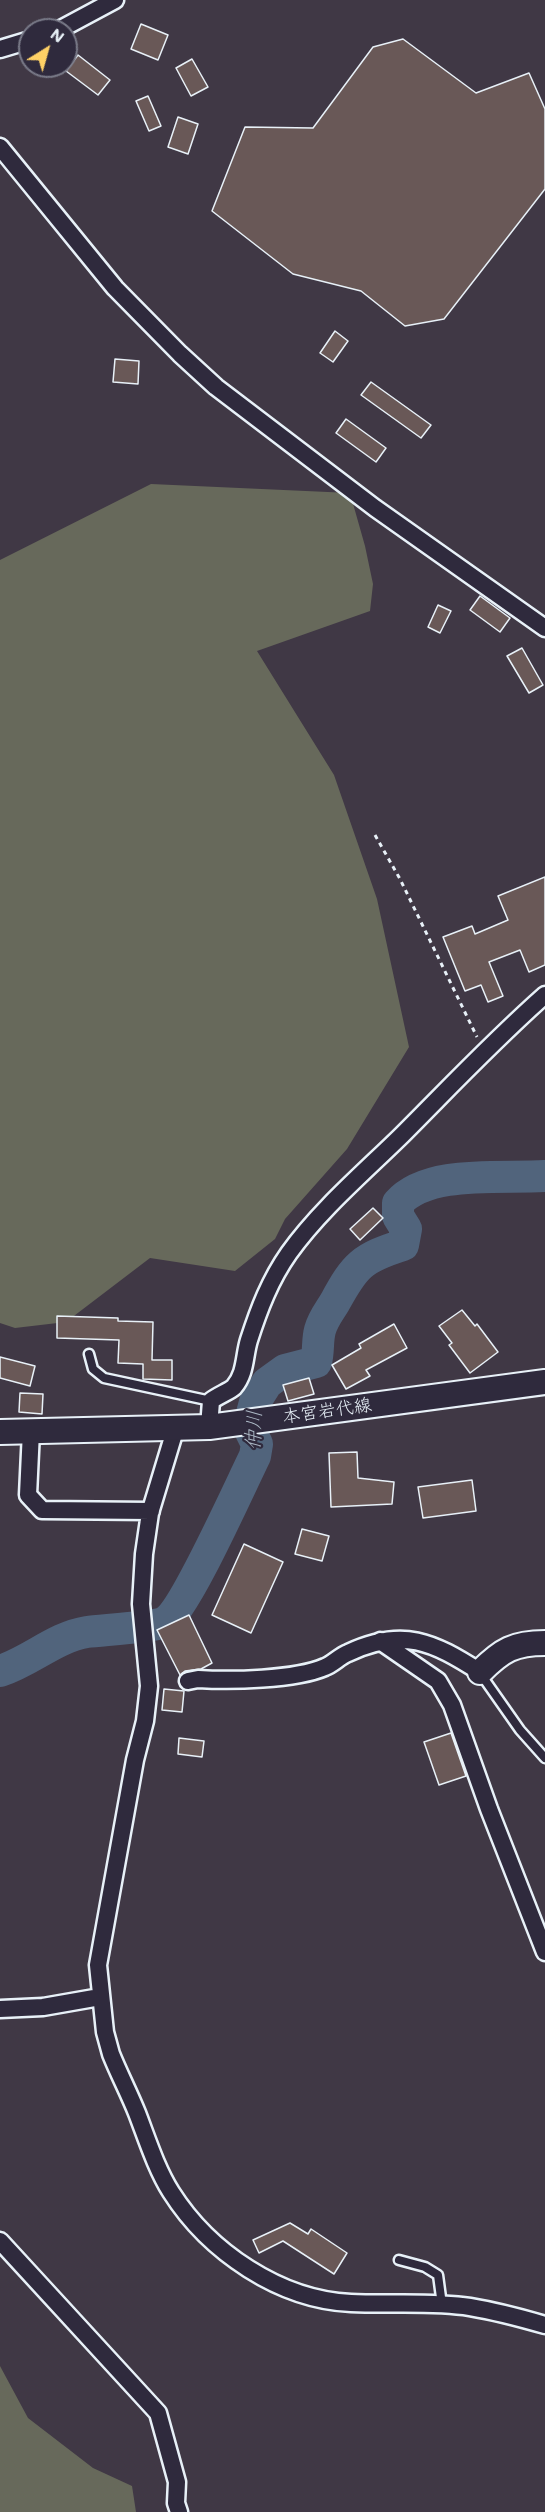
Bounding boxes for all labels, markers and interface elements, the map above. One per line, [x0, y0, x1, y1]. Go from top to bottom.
north arrow [18, 18, 78, 78]
text: N [47, 23, 69, 47]
street label: 本宮岩代線 [281, 1394, 373, 1428]
water label: 仲川 [241, 1410, 267, 1450]

